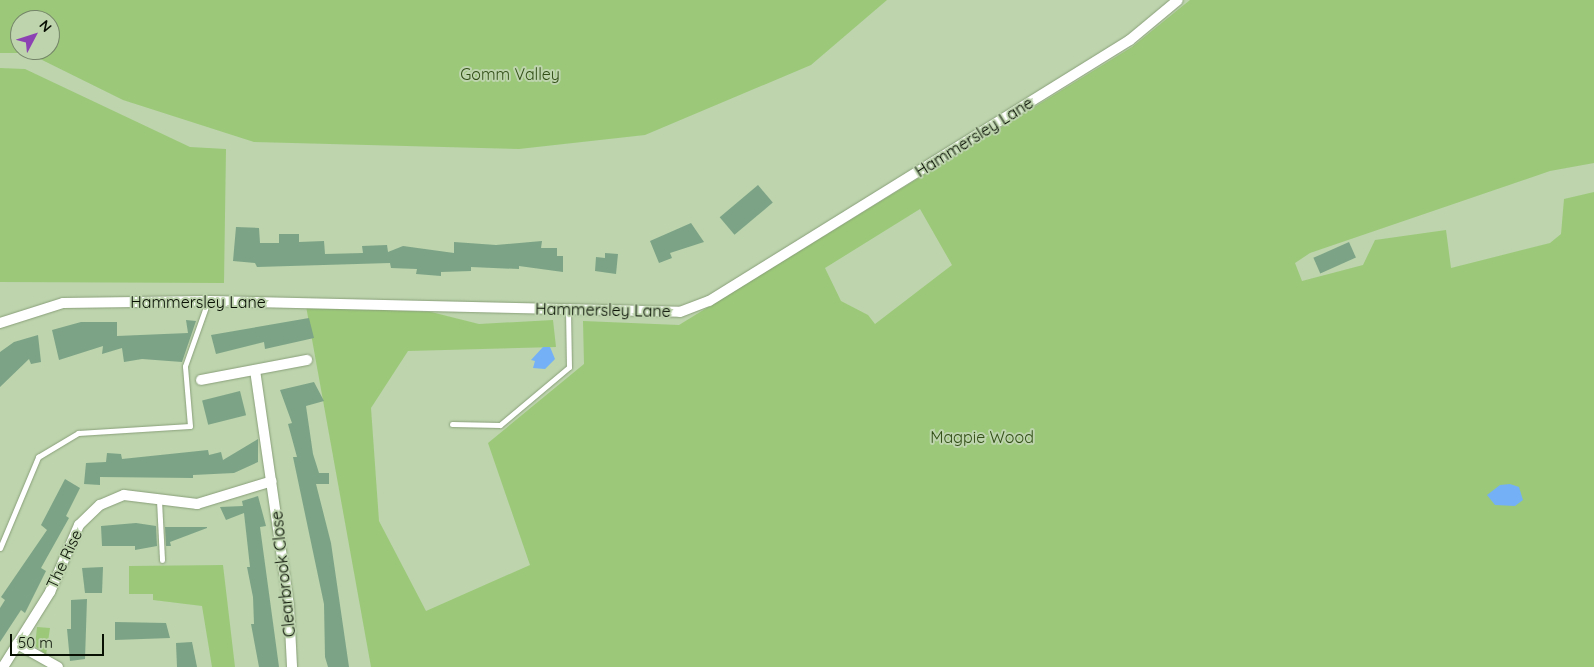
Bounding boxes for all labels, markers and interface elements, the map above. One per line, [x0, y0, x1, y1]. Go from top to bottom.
north arrow [10, 10, 60, 60]
text: N [36, 16, 56, 36]
park label: Gomm Valley [460, 64, 560, 84]
street label: Hammersley Lane [911, 93, 1037, 181]
street label: Hammersley Lane [130, 292, 266, 312]
street label: Hammersley Lane [535, 299, 671, 321]
park label: Magpie Wood [930, 427, 1034, 447]
street label: Clearbrook Close [267, 510, 299, 638]
street label: The Rise [42, 526, 86, 592]
scale bar [12, 624, 106, 656]
text: 50 m [18, 633, 53, 652]

